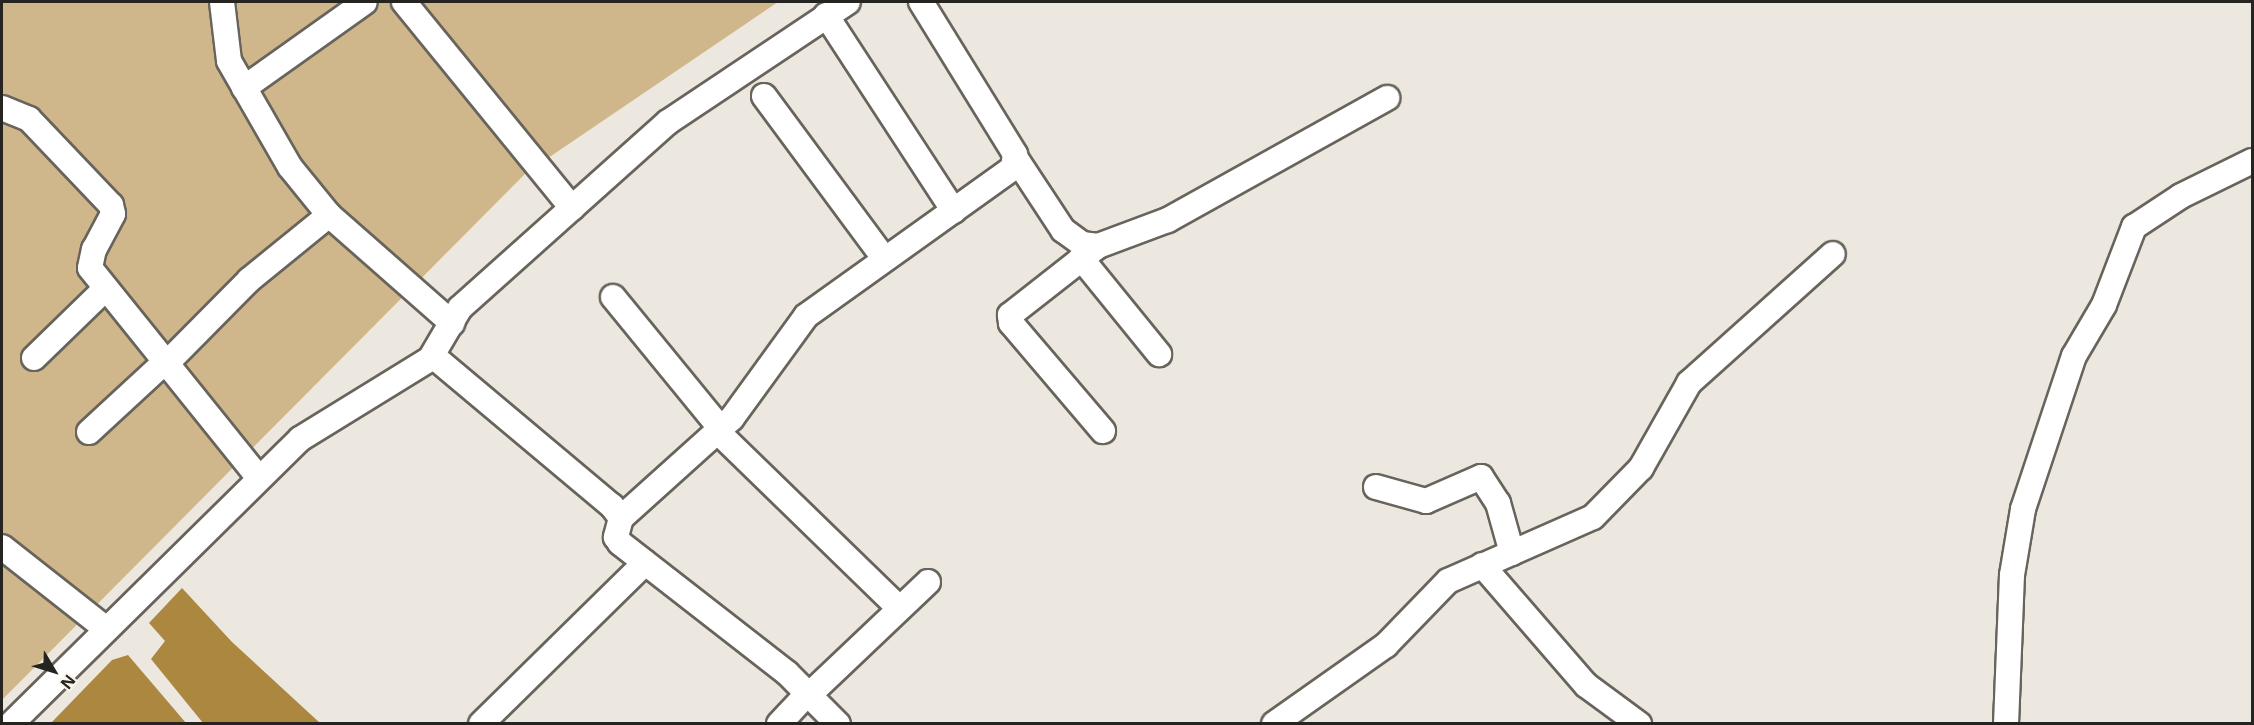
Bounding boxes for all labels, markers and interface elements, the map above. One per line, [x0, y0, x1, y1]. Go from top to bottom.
north arrow [24, 641, 84, 701]
text: N [56, 670, 81, 694]

